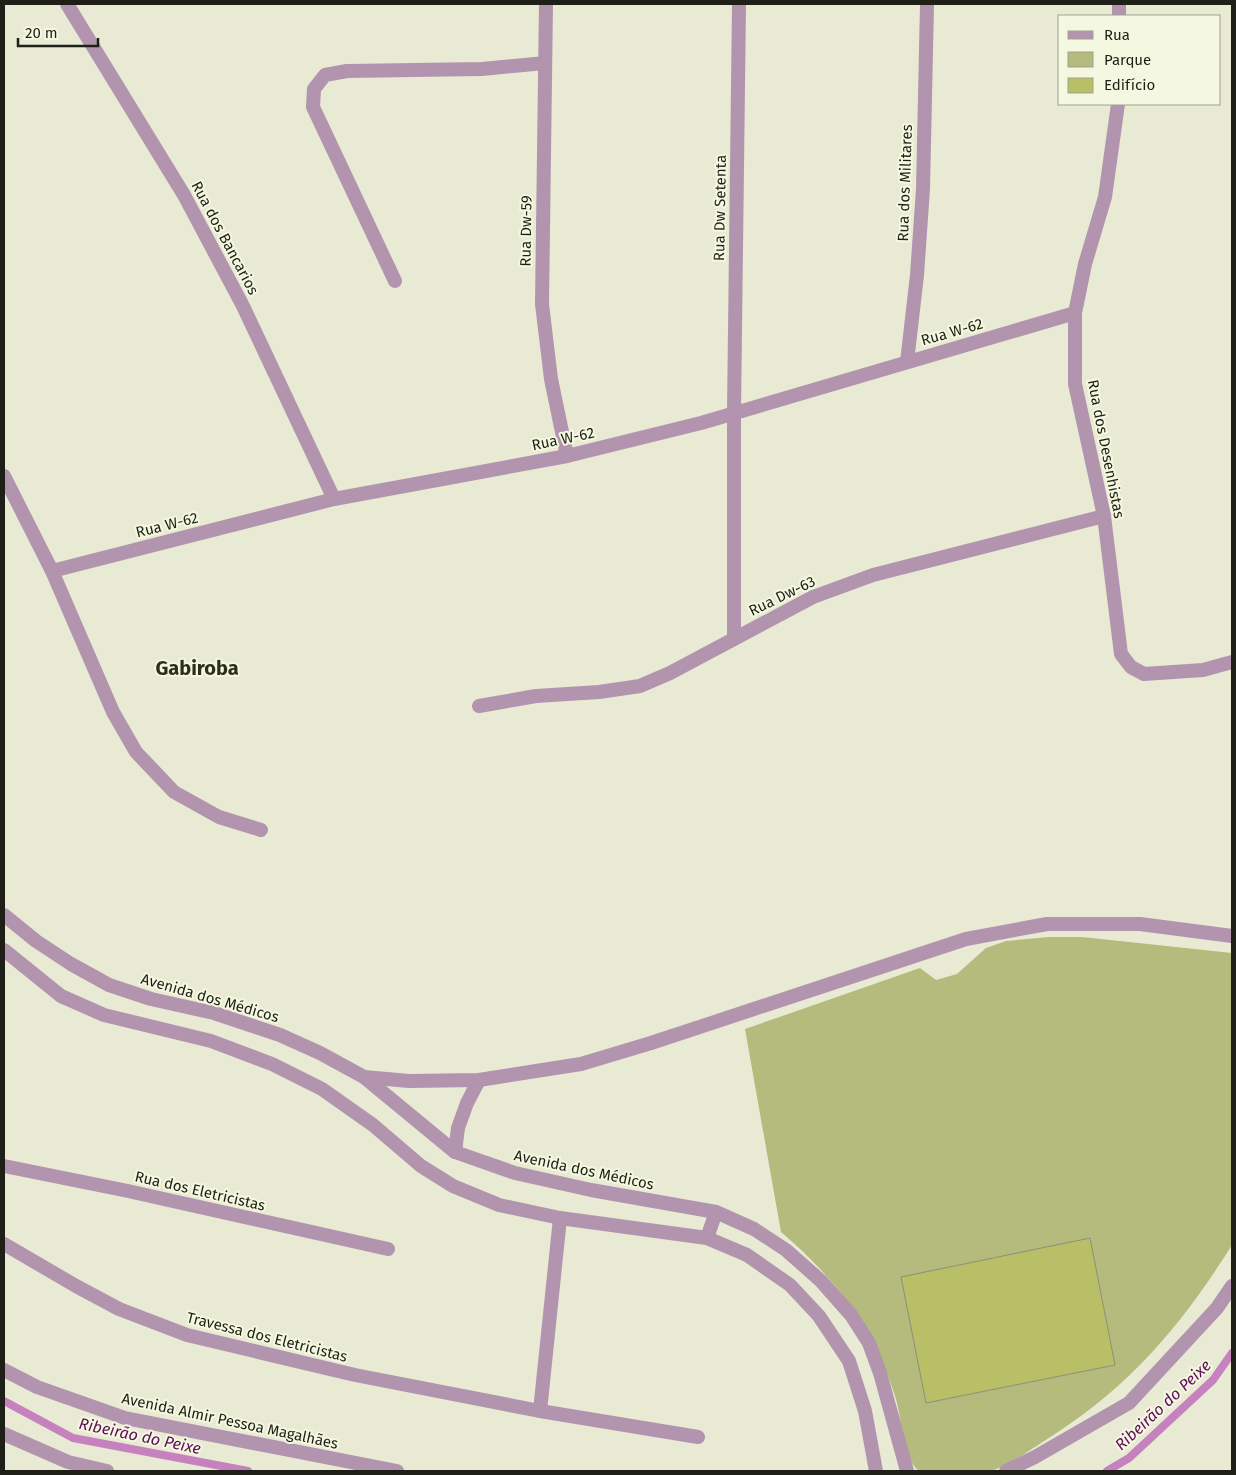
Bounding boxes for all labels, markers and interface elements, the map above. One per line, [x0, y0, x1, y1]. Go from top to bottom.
scale bar [18, 15, 98, 47]
legend [1058, 15, 1221, 105]
text: 20 m [25, 24, 58, 42]
text: Rua [1104, 26, 1130, 44]
text: Parque [1104, 51, 1151, 69]
text: Edifício [1104, 76, 1155, 94]
street label: Rua dos Militares [894, 124, 916, 242]
street label: Rua Dw Setenta [710, 155, 730, 261]
street label: Rua dos Bancarios [188, 178, 262, 298]
street label: Rua Dw-59 [516, 195, 536, 267]
street label: Rua W-62 [919, 315, 985, 349]
street label: Rua dos Desenhistas [1084, 378, 1128, 520]
street label: Rua W-62 [530, 424, 596, 454]
street label: Rua W-62 [134, 509, 200, 541]
street label: Rua Dw-63 [746, 572, 818, 620]
district label: Gabiroba [155, 656, 239, 680]
street label: Avenida dos Médicos [139, 970, 281, 1026]
street label: Avenida dos Médicos [512, 1146, 656, 1194]
street label: Rua dos Eletricistas [133, 1167, 267, 1215]
street label: Travessa dos Eletricistas [185, 1308, 349, 1366]
water label: Ribeirão do Peixe [1111, 1356, 1215, 1454]
street label: Avenida Almir Pessoa Magalhães [120, 1389, 340, 1453]
water label: Ribeirão do Peixe [77, 1414, 203, 1458]

